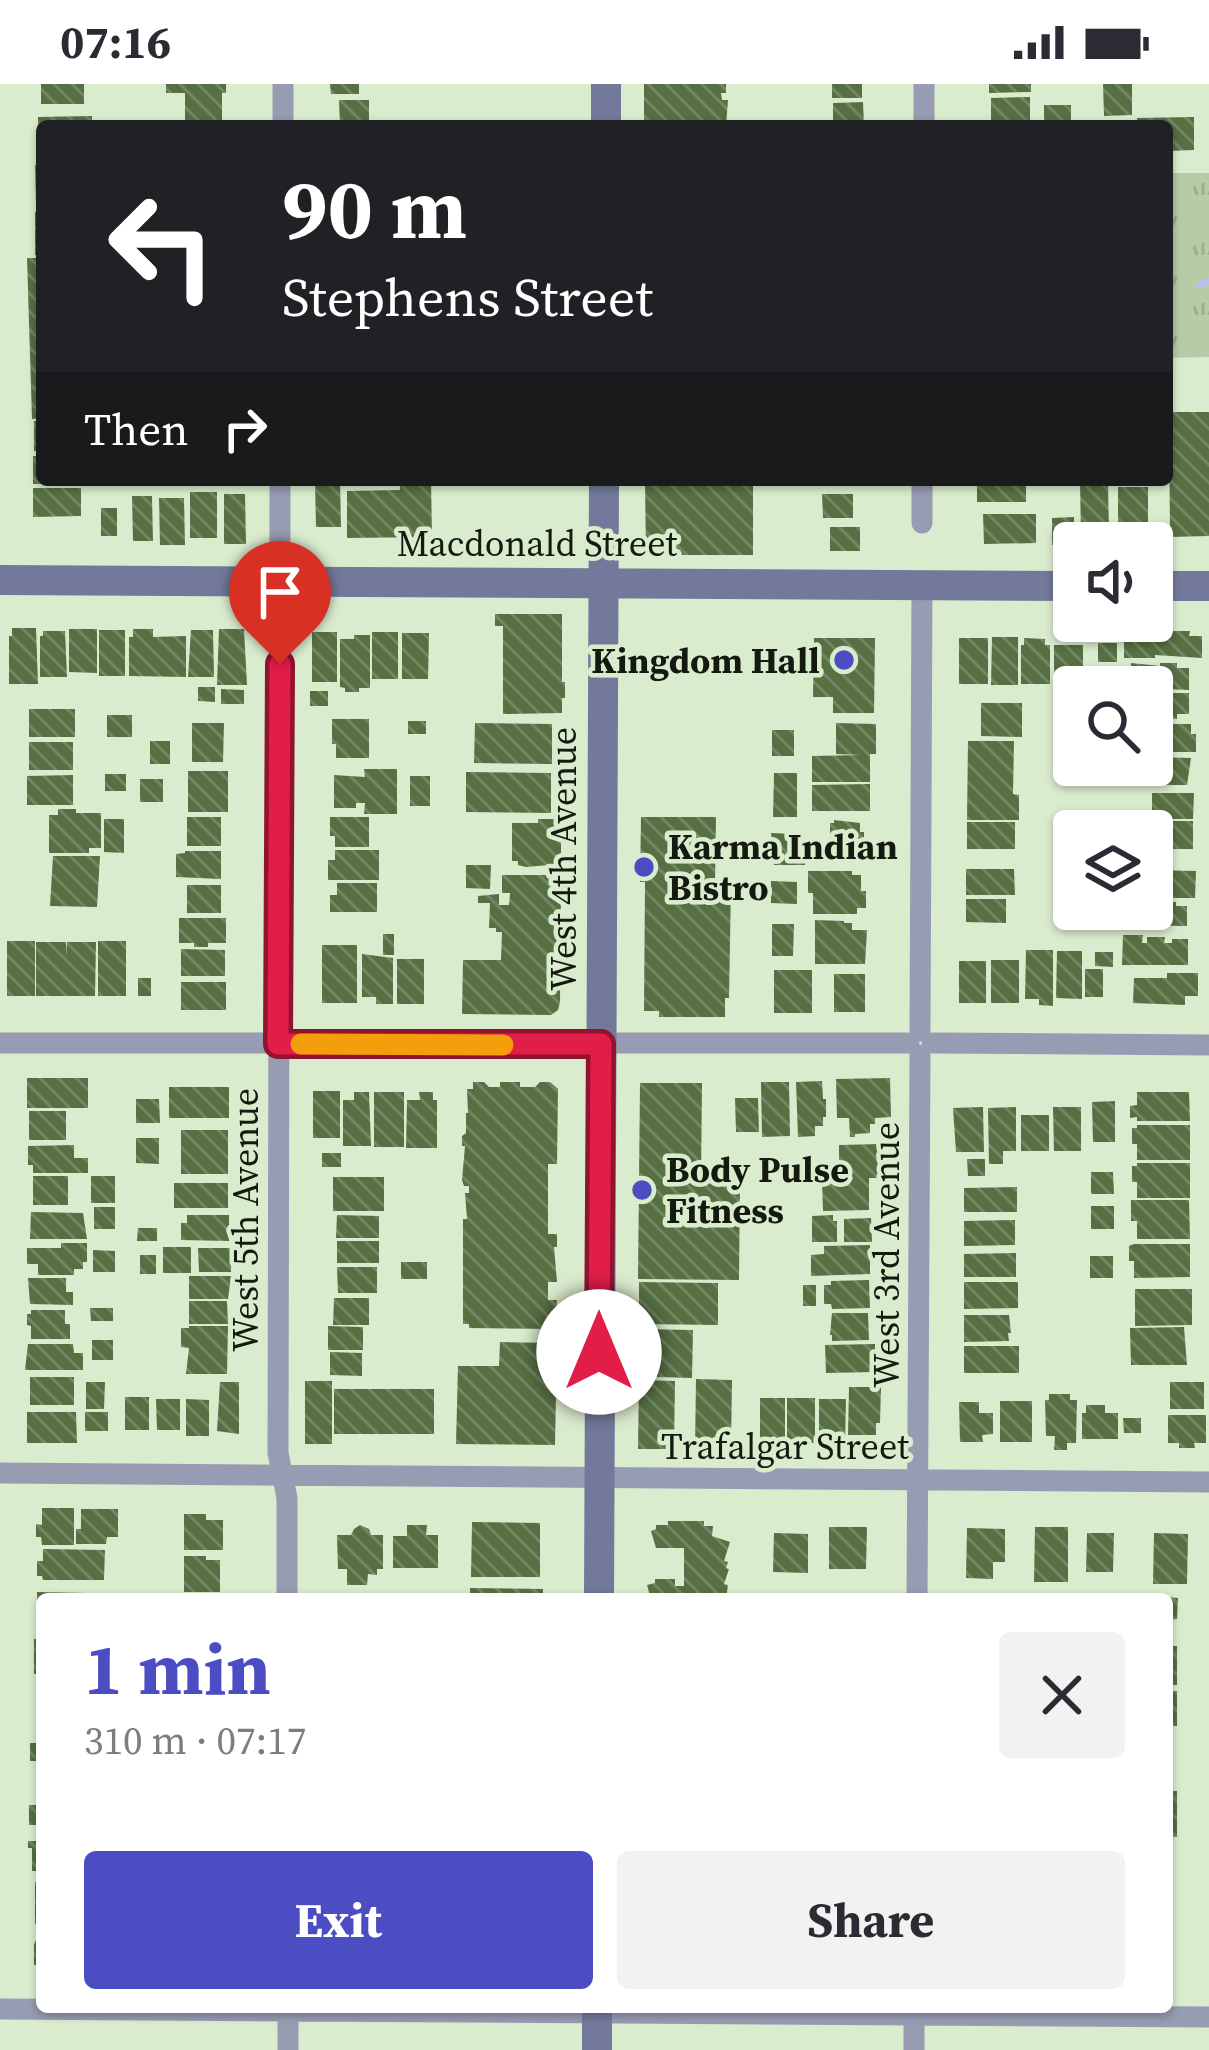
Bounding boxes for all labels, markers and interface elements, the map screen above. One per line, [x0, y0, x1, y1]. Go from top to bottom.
text: 07:16 [60, 11, 171, 73]
text: 90 m [282, 151, 467, 266]
icon: left [84, 168, 240, 324]
text: Stephens Street [282, 260, 653, 334]
icon: right [212, 396, 278, 462]
text: Then [84, 398, 188, 460]
street label: Macdonald Street [397, 519, 678, 568]
map controls [1053, 522, 1173, 930]
button: sound [1053, 522, 1173, 642]
pin [229, 541, 331, 664]
icon: arrive [247, 559, 313, 625]
place label: Kingdom Hall [591, 636, 820, 685]
marker: Kingdom Hall [831, 647, 857, 673]
button: search [1053, 666, 1173, 786]
street label: West 4th Avenue [539, 727, 588, 991]
button: layers [1053, 810, 1173, 930]
place label: Karma Indian Bistro [668, 822, 898, 912]
marker: Karma Indian Bistro [631, 854, 657, 880]
street label: West 5th Avenue [221, 1088, 270, 1352]
street label: West 3rd Avenue [862, 1122, 911, 1388]
place label: Body Pulse Fitness [666, 1145, 849, 1235]
marker: Body Pulse Fitness [629, 1177, 655, 1203]
position arrow [536, 1289, 662, 1415]
street label: Trafalgar Street [661, 1422, 909, 1471]
text: 1 min [84, 1619, 271, 1718]
button: close [999, 1632, 1125, 1758]
text: 310 m · 07:17 [84, 1714, 306, 1767]
button: Exit [84, 1851, 593, 1989]
button: Share [617, 1851, 1125, 1989]

